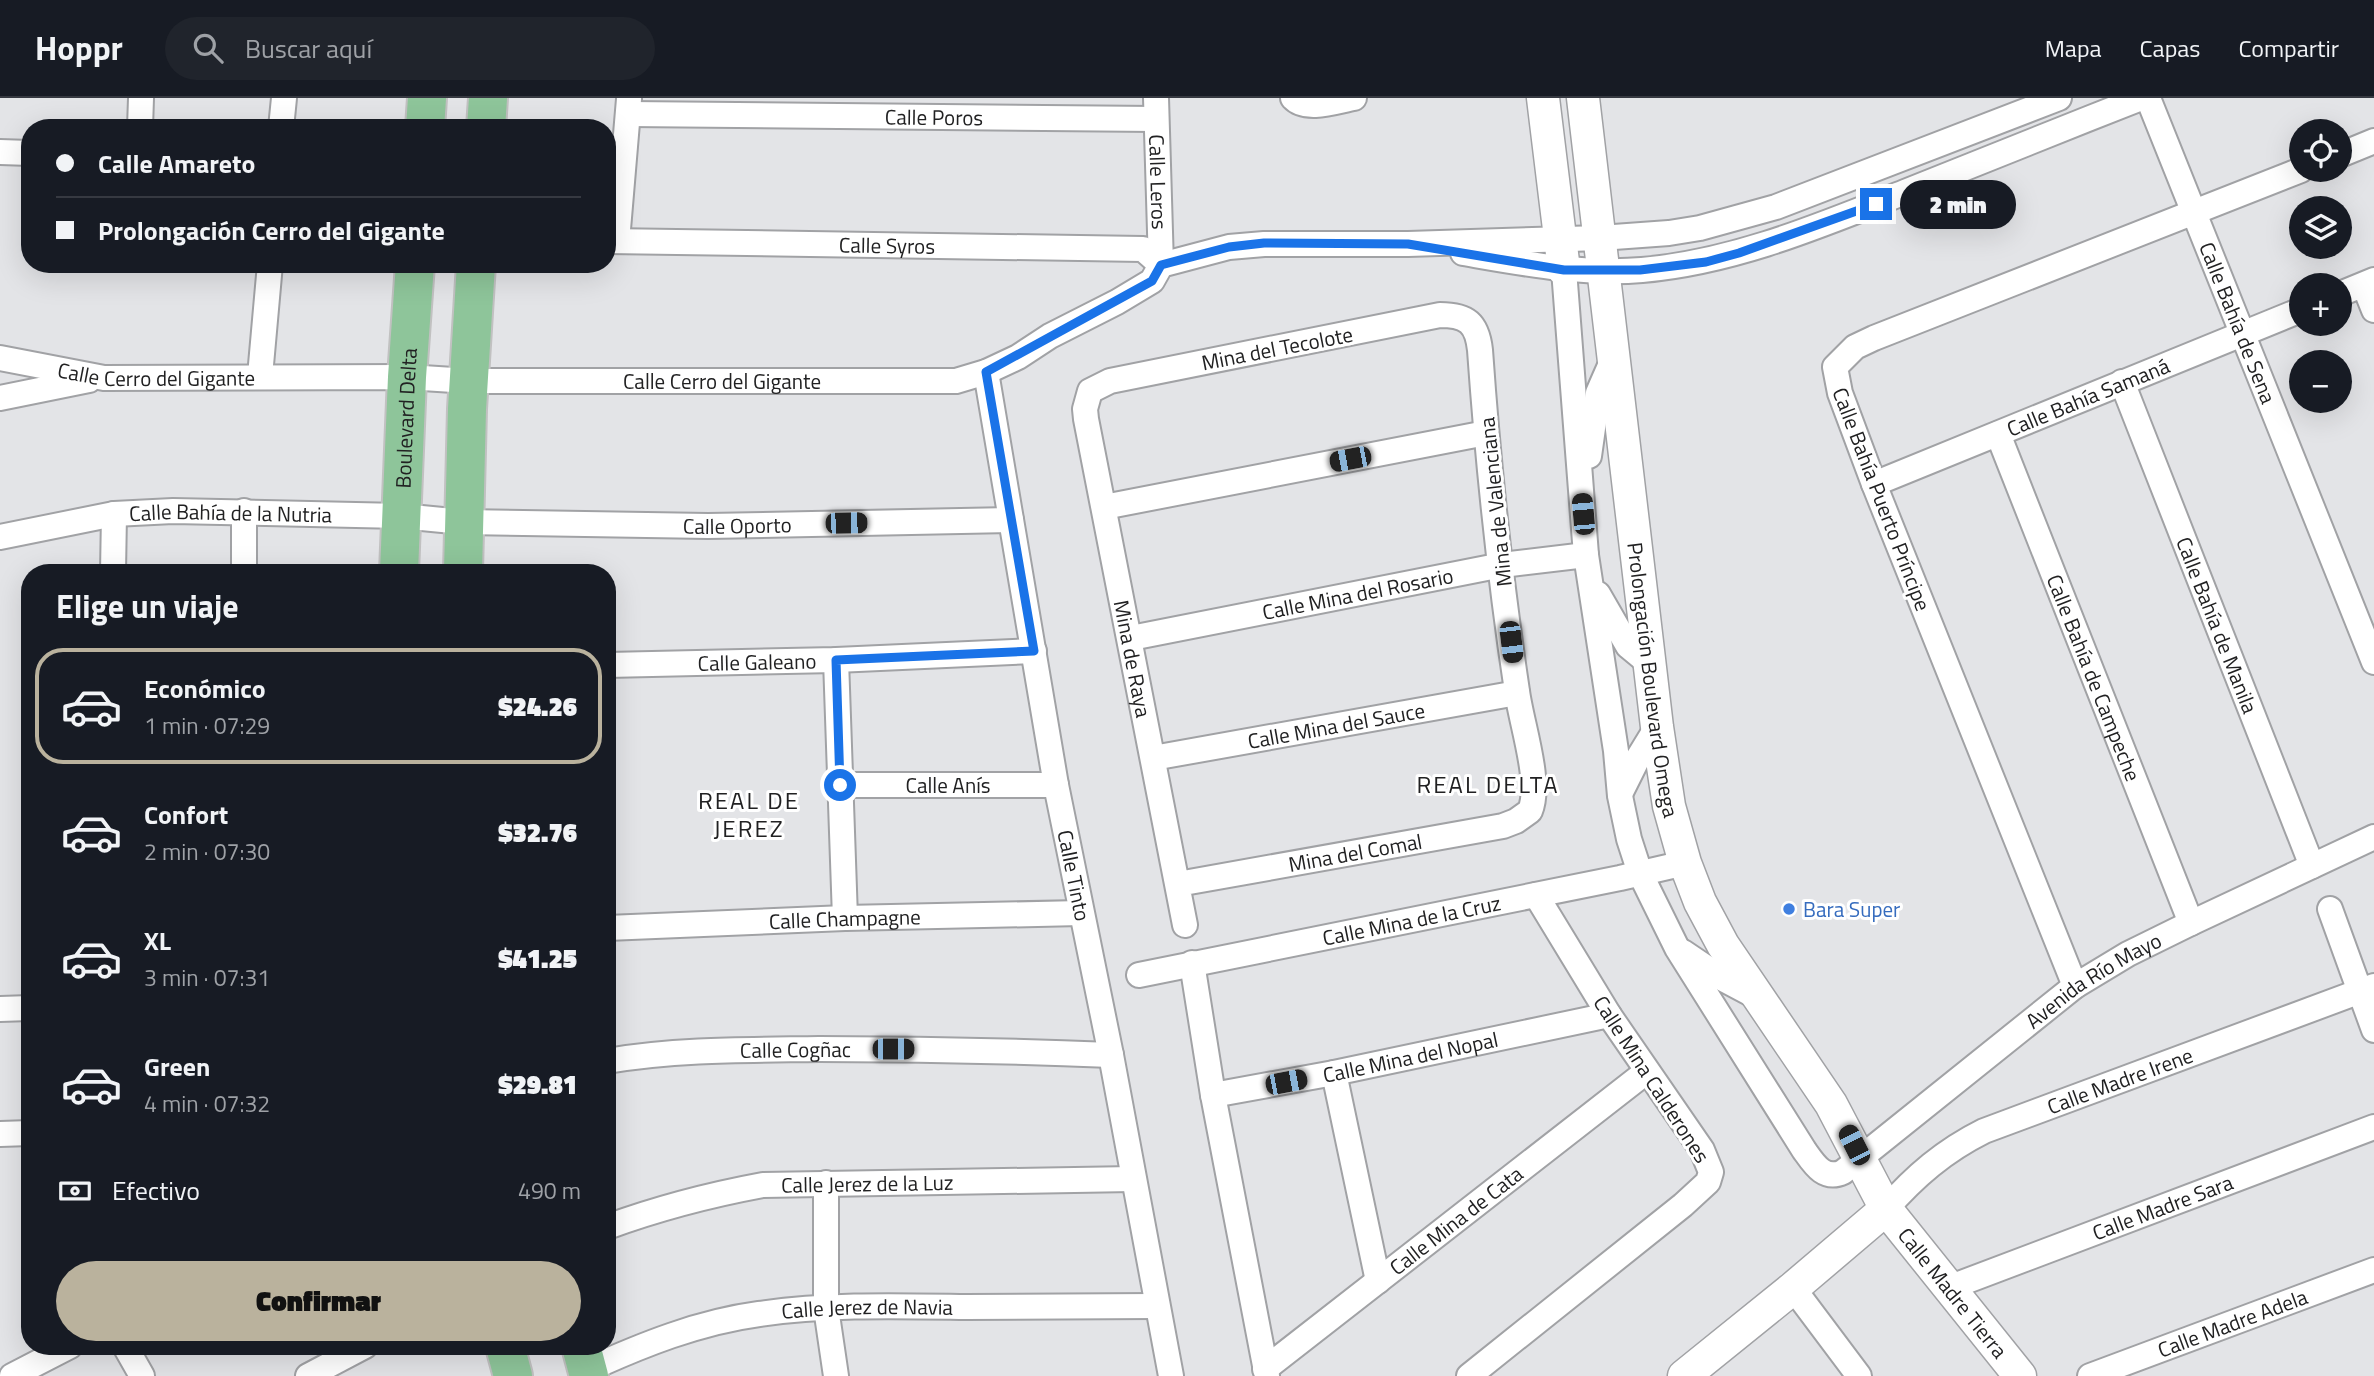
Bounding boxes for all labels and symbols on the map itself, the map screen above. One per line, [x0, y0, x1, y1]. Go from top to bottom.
street label: Calle Poros [885, 100, 983, 133]
street label: Calle Leros [1141, 134, 1176, 230]
callout: 2 min [1900, 180, 2016, 228]
route end [1860, 188, 1892, 220]
street label: Calle Syros [839, 228, 935, 262]
street label: Calle Bahía de Sena [2191, 237, 2285, 409]
street label: Mina del Tecolote [1199, 318, 1355, 378]
street label: Boulevard Delta [386, 346, 425, 489]
street label: Calle Bahía Samaná [2002, 349, 2175, 444]
street label: Calle Cerro del Gigante [55, 353, 255, 394]
street label: Calle Cerro del Gigante [623, 365, 821, 397]
street label: Calle Bahía Puerto Príncipe [1825, 383, 1939, 615]
street label: Mina de Valenciana [1470, 415, 1520, 588]
car [1328, 445, 1373, 473]
car [1571, 492, 1596, 536]
street label: Calle Bahía de la Nutria [128, 495, 333, 530]
street label: Calle Oporto [683, 508, 792, 542]
car [825, 512, 868, 534]
street label: Calle Bahía de Manila [2168, 532, 2267, 718]
street label: Prolongación Boulevard Omega [1619, 541, 1688, 822]
street label: Calle Mina del Rosario [1259, 559, 1456, 628]
street label: Calle Bahía de Campeche [2039, 569, 2149, 786]
street label: Mina de Raya [1106, 597, 1160, 720]
car [1499, 620, 1524, 664]
street label: Calle Galeano [697, 644, 817, 679]
street label: Calle Mina del Sauce [1245, 694, 1427, 757]
district label: REAL DELTA [1417, 766, 1559, 802]
route start [824, 769, 856, 801]
street label: Calle Anís [905, 769, 991, 801]
district label: REAL DE JEREZ [698, 782, 800, 846]
street label: Mina del Comal [1286, 825, 1425, 880]
street label: Calle Tinto [1049, 827, 1099, 924]
street label: Calle Mina de la Cruz [1319, 886, 1504, 954]
place label: Bara Super [1803, 893, 1900, 925]
street label: Calle Champagne [768, 900, 921, 937]
marker: Bara Super [1781, 901, 1797, 917]
street label: Avenida Río Mayo [2018, 924, 2167, 1036]
street label: Calle Mina Calderones [1586, 989, 1718, 1169]
street label: Calle Mina del Nopal [1320, 1023, 1501, 1091]
street label: Calle Cogñac [740, 1033, 851, 1066]
car [873, 1039, 915, 1060]
street label: Calle Madre Irene [2042, 1039, 2197, 1122]
car [1264, 1068, 1309, 1096]
car [1836, 1122, 1873, 1168]
street label: Calle Mina de Cata [1382, 1158, 1530, 1283]
street label: Calle Jerez de la Luz [781, 1166, 954, 1201]
street label: Calle Madre Sara [2087, 1166, 2238, 1248]
street label: Calle Madre Tierra [1891, 1220, 2016, 1365]
street label: Calle Madre Adela [2153, 1280, 2312, 1365]
street label: Calle Jerez de Navia [780, 1290, 954, 1327]

